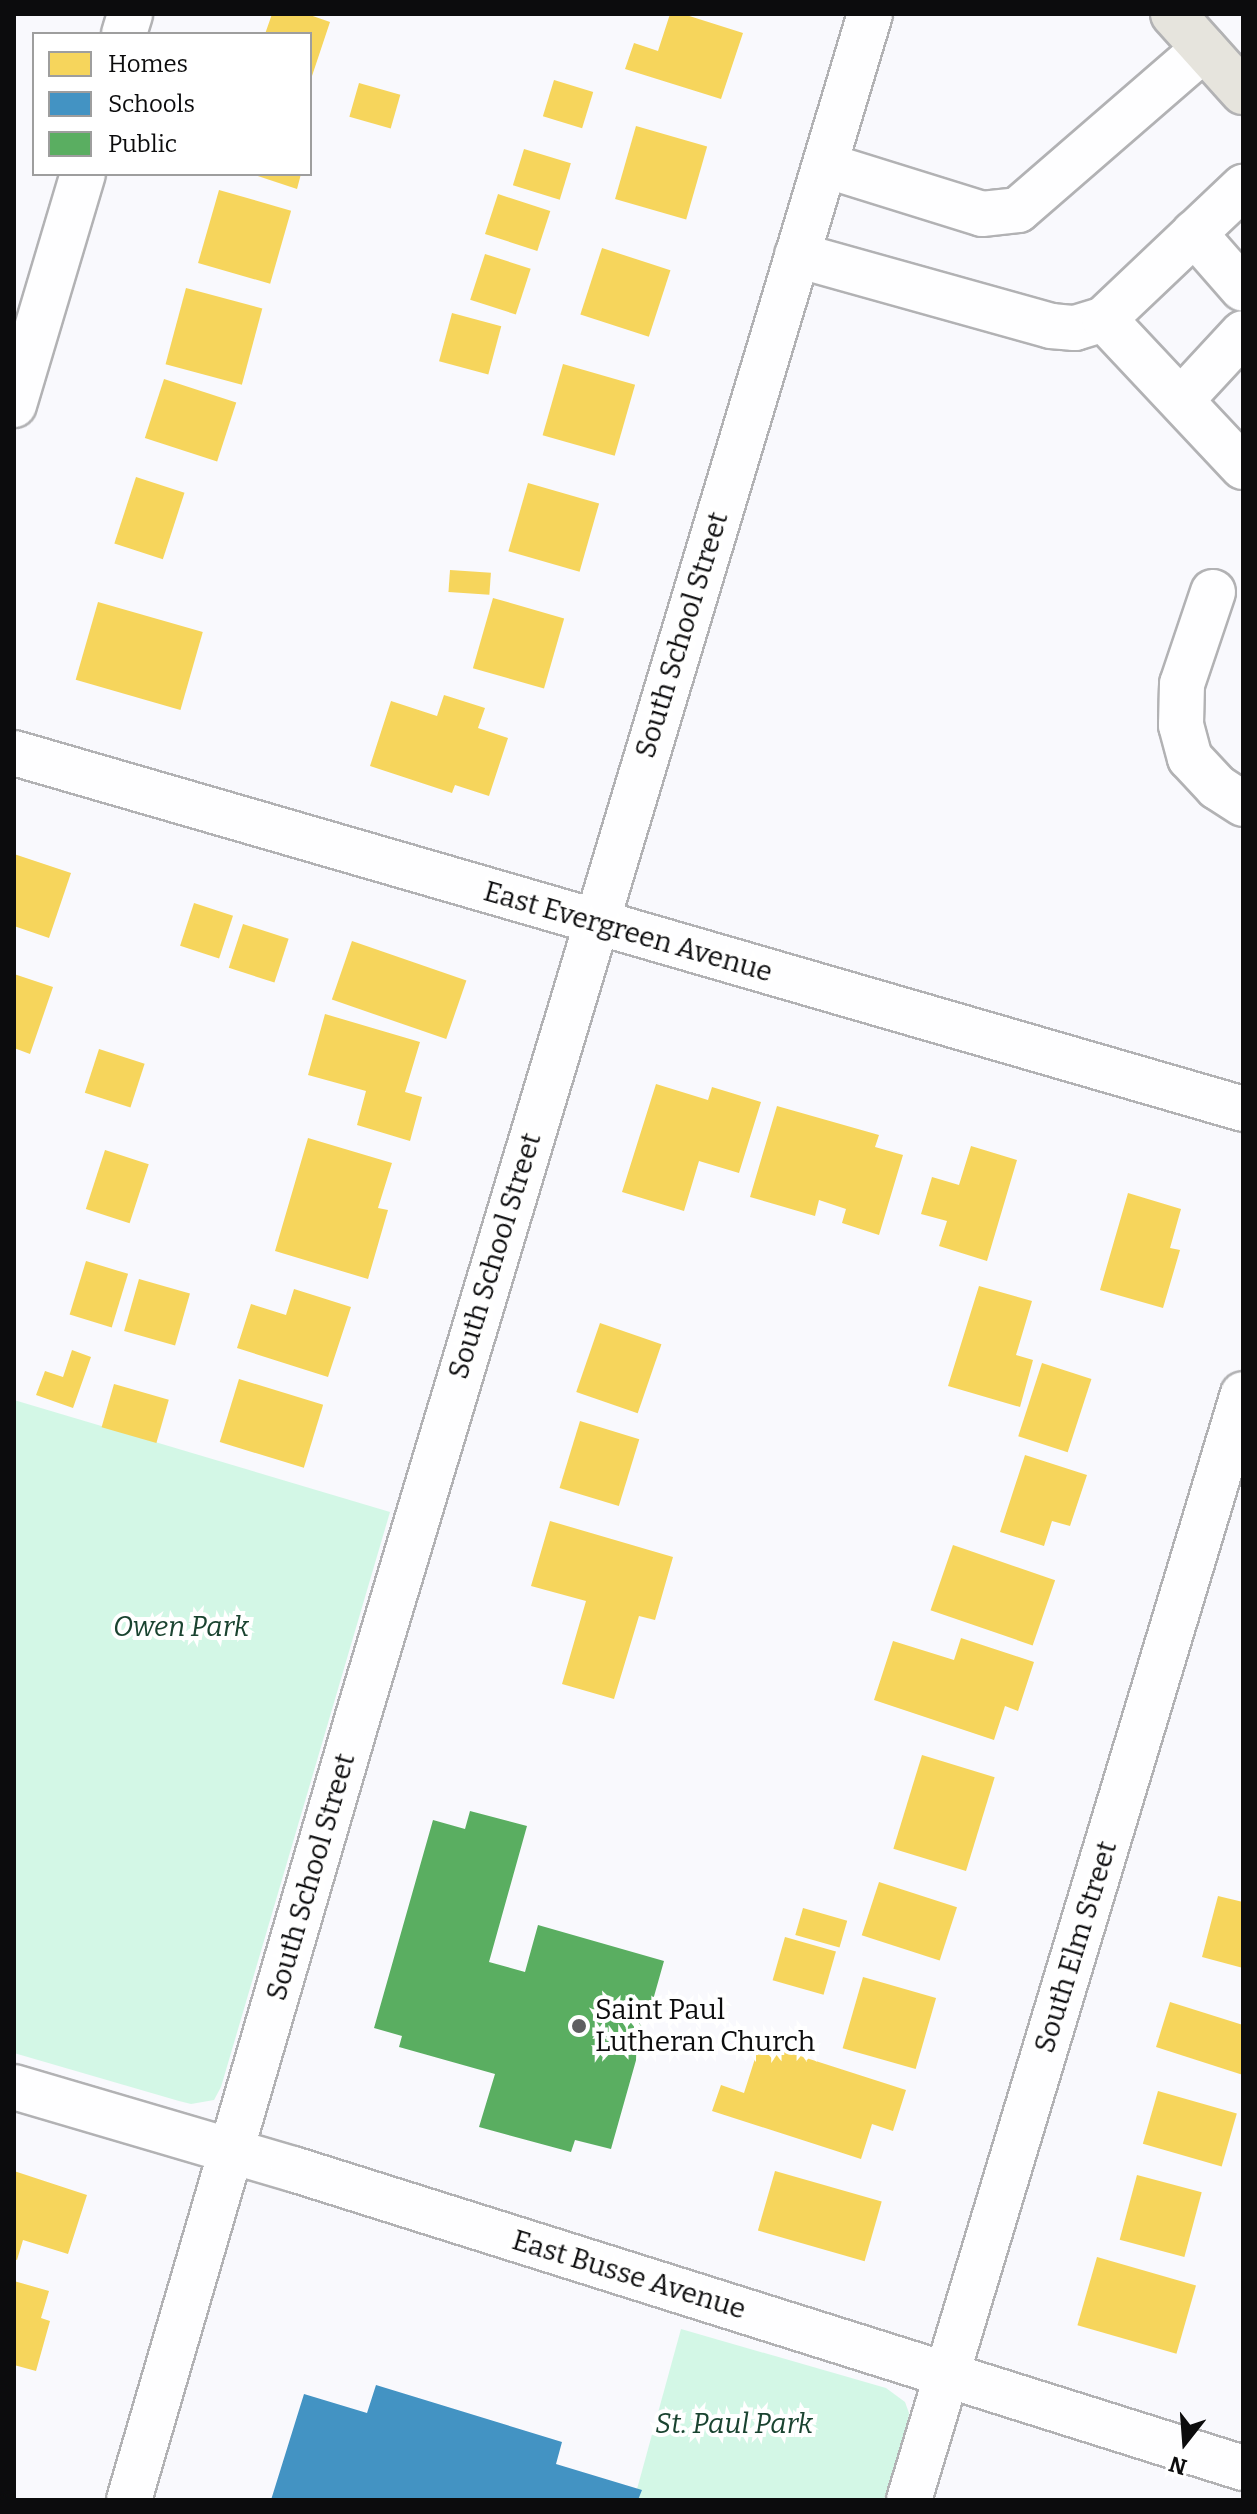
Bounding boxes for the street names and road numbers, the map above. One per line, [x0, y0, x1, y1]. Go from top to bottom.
street label: South School Street [629, 508, 735, 762]
street label: East Evergreen Avenue [480, 875, 776, 989]
street label: South School Street [442, 1129, 548, 1383]
street label: South School Street [260, 1750, 362, 2004]
street label: South Elm Street [1028, 1837, 1124, 2057]
street label: East Busse Avenue [508, 2224, 750, 2326]

